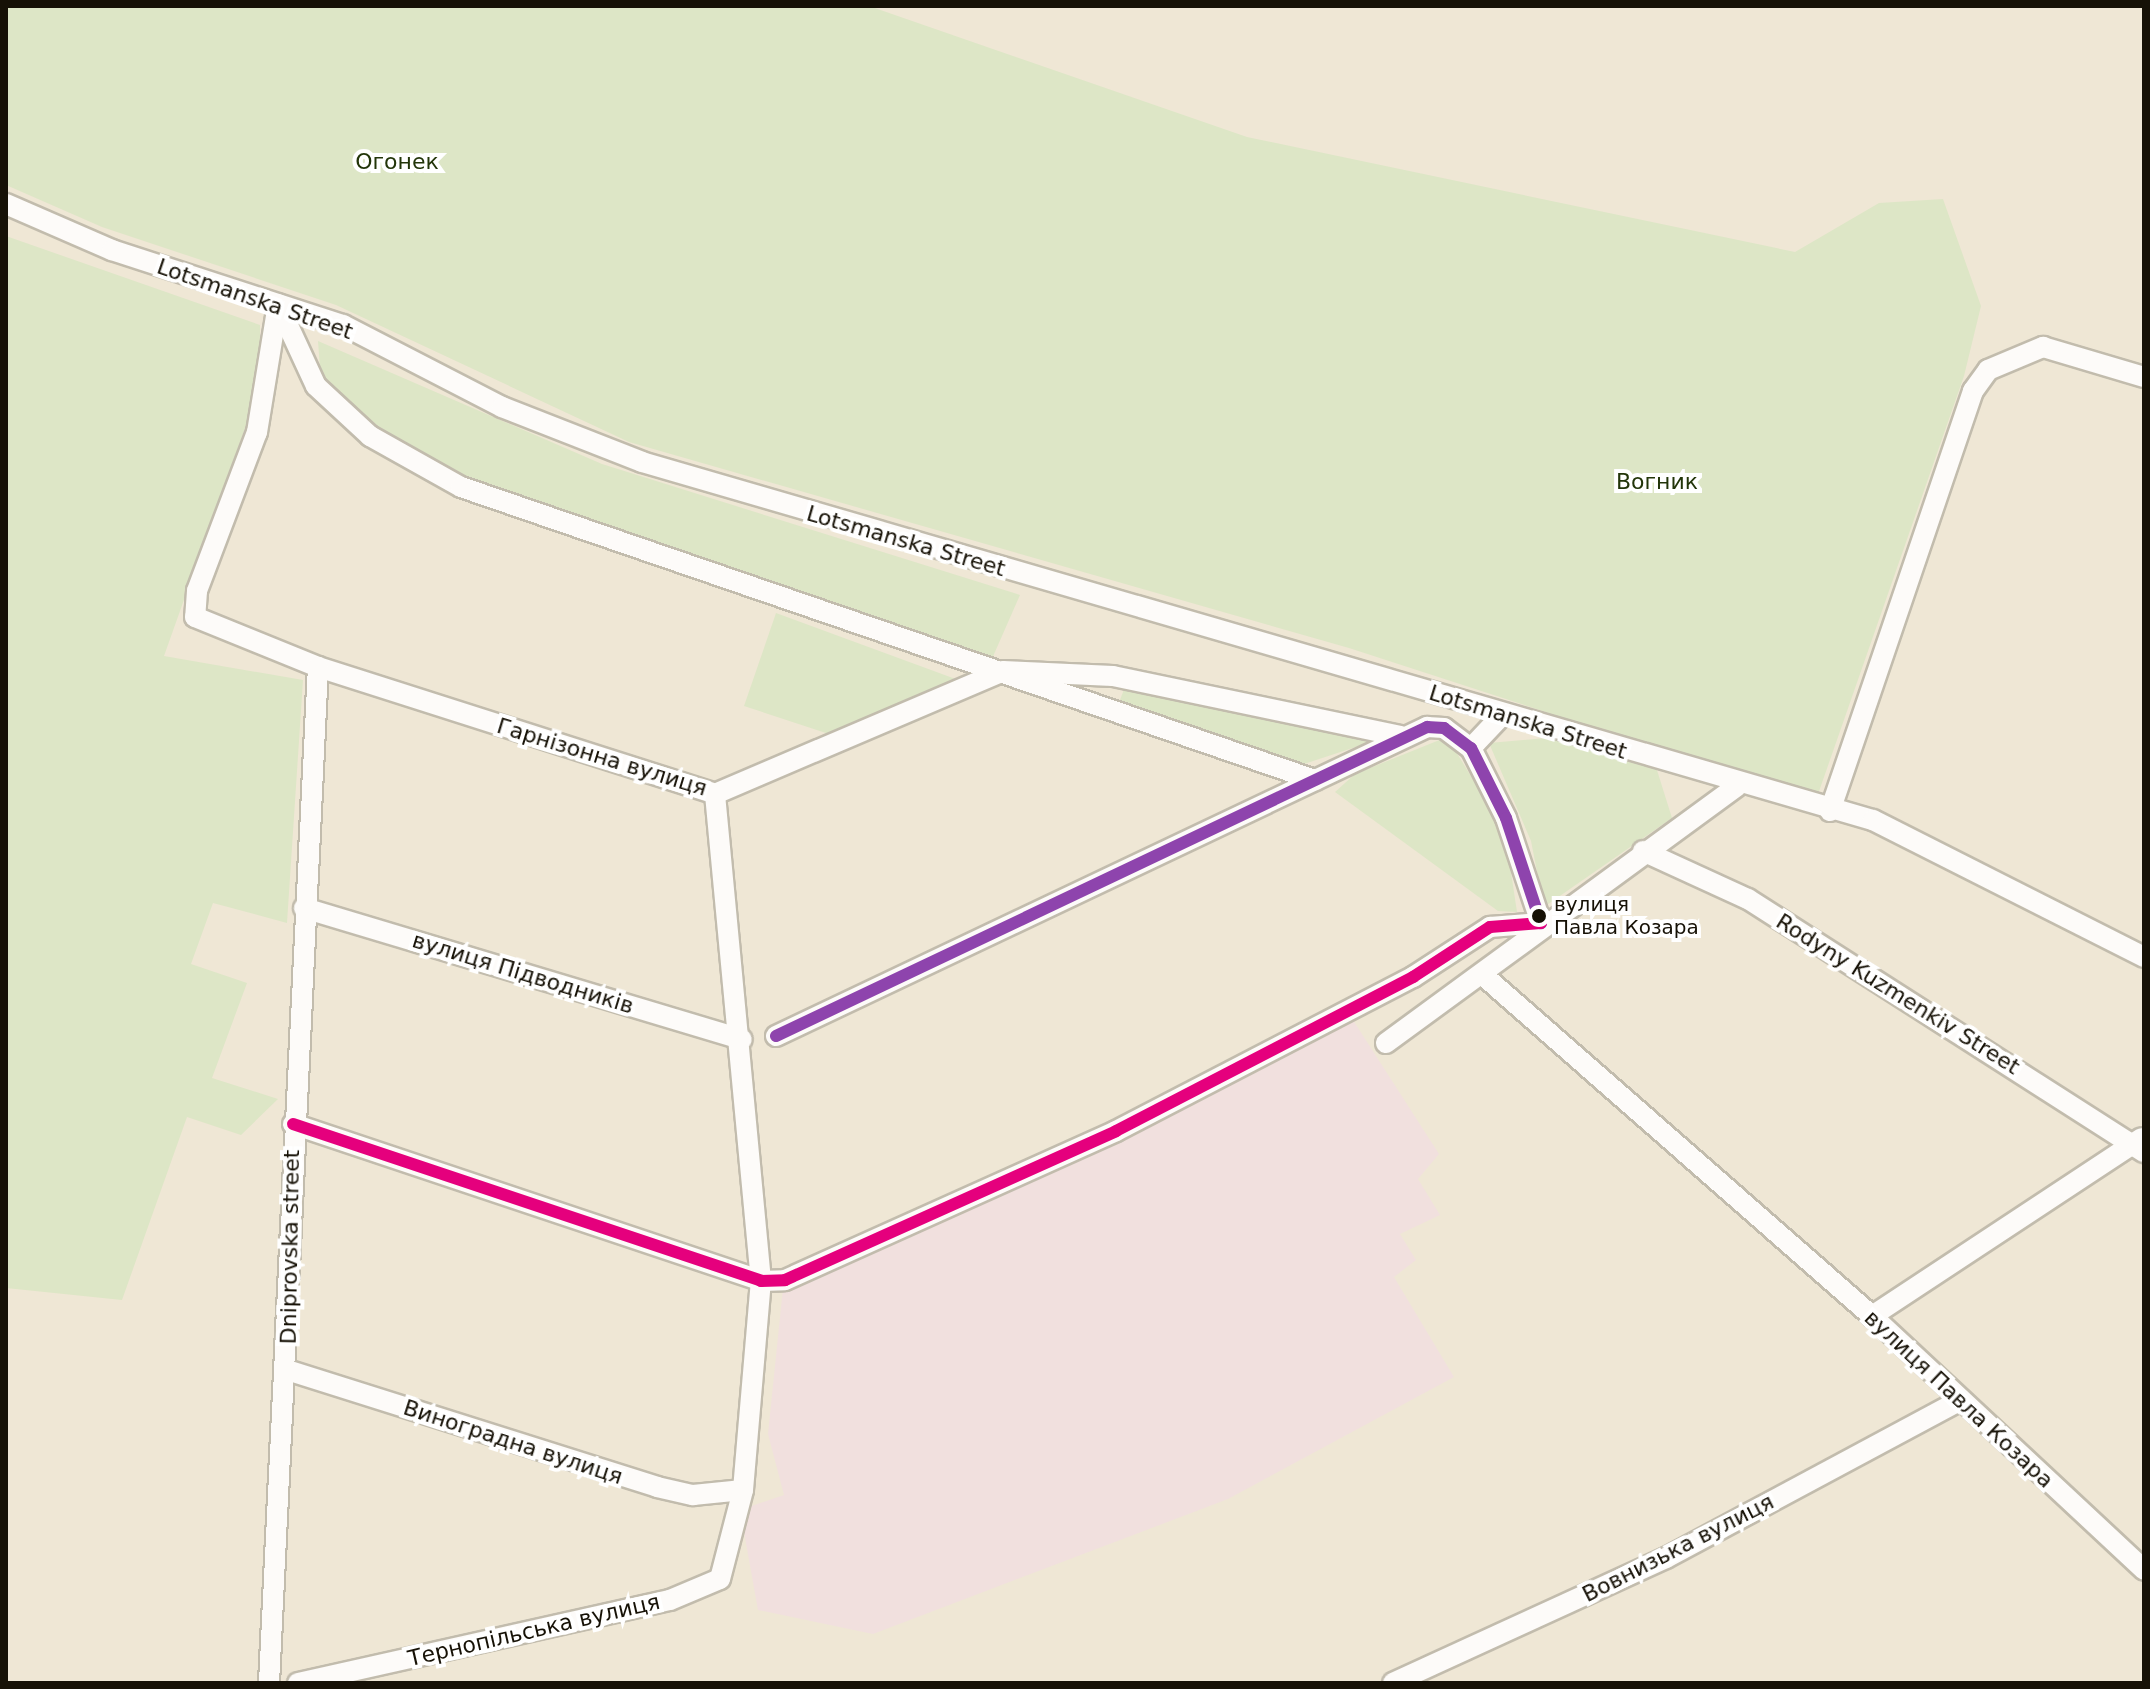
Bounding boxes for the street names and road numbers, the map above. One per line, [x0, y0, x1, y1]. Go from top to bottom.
street label: Lotsmanska Street [154, 253, 356, 345]
street label: Lotsmanska Street [804, 500, 1008, 582]
street label: Lotsmanska Street [1426, 679, 1630, 765]
street label: Гарнізонна вулиця [494, 712, 710, 802]
street label: Rodyny Kuzmenkiv Street [1771, 908, 2025, 1080]
street label: вулиця Підводників [409, 927, 637, 1019]
street label: Dniprovska street [275, 1149, 305, 1345]
street label: вулиця Павла Козара [1859, 1305, 2059, 1493]
street label: Виноградна вулиця [400, 1394, 626, 1490]
street label: Вовнизька вулиця [1578, 1488, 1778, 1608]
street label: Тернопільська вулиця [405, 1588, 663, 1672]

